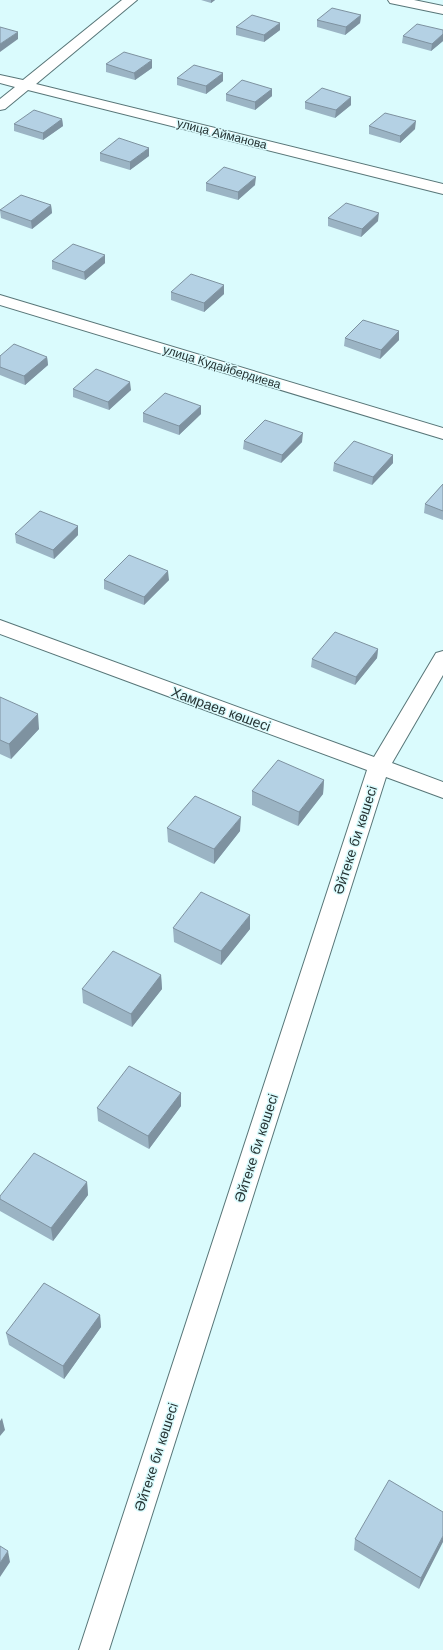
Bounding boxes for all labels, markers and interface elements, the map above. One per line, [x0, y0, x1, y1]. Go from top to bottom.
street label: улица Айманова [176, 116, 269, 152]
street label: улица Кудайбердиева [161, 342, 283, 392]
street label: Хамраев көшесі [169, 684, 273, 734]
street label: Әйтеке би көшесі [330, 784, 380, 896]
street label: Әйтеке би көшесі [231, 1092, 281, 1204]
street label: Әйтеке би көшесі [131, 1401, 181, 1513]

